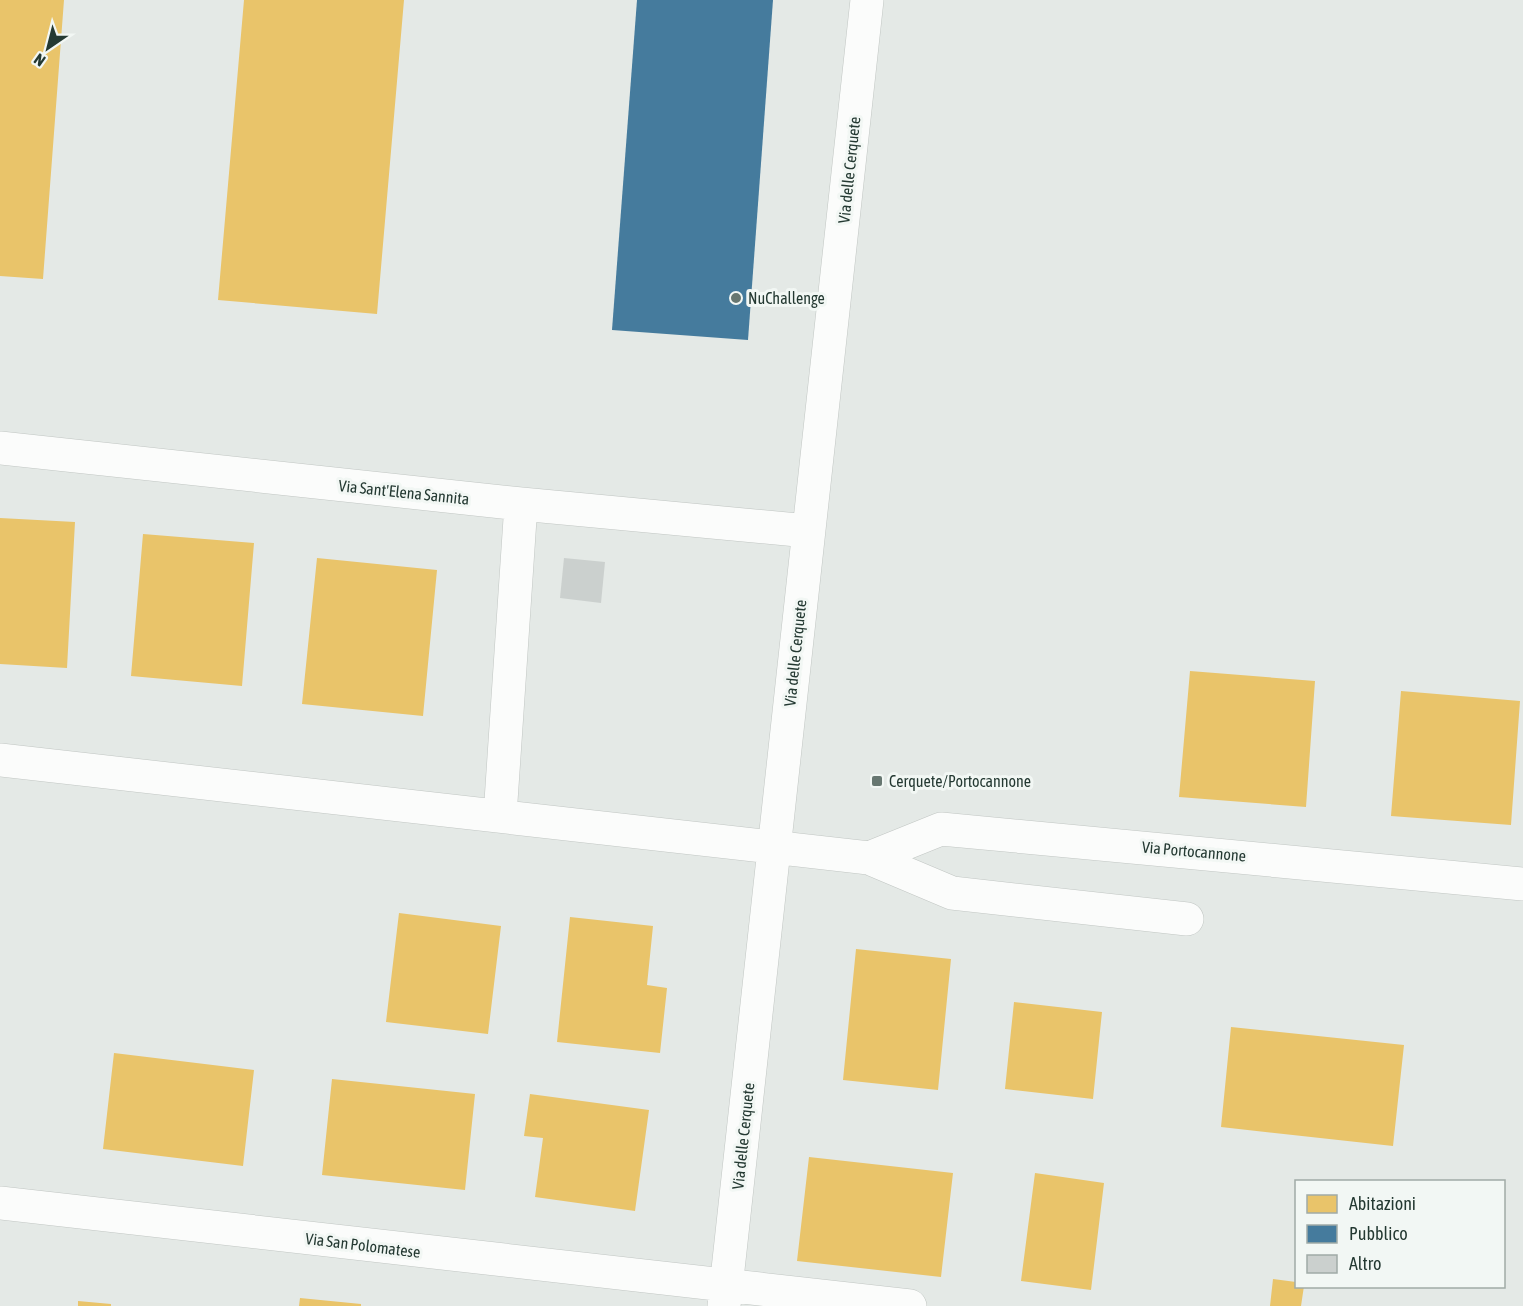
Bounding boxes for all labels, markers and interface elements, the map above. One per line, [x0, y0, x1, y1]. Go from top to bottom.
north arrow [18, 18, 78, 78]
text: N [30, 50, 48, 70]
street label: Via delle Cerquete [834, 116, 865, 224]
place label: NuChallenge [748, 289, 825, 308]
marker: NuChallenge [729, 291, 743, 305]
street label: Via Sant'Elena Sannita [338, 476, 470, 508]
street label: Via delle Cerquete [780, 599, 811, 707]
place label: Cerquete/Portocannone [889, 772, 1031, 791]
marker: Cerquete/Portocannone [870, 774, 884, 788]
street label: Via Portocannone [1141, 837, 1247, 865]
street label: Via delle Cerquete [728, 1082, 759, 1190]
legend [1295, 1180, 1505, 1288]
text: Abitazioni [1349, 1193, 1416, 1214]
text: Pubblico [1349, 1223, 1408, 1244]
street label: Via San Polomatese [305, 1229, 421, 1261]
text: Altro [1349, 1253, 1382, 1274]

